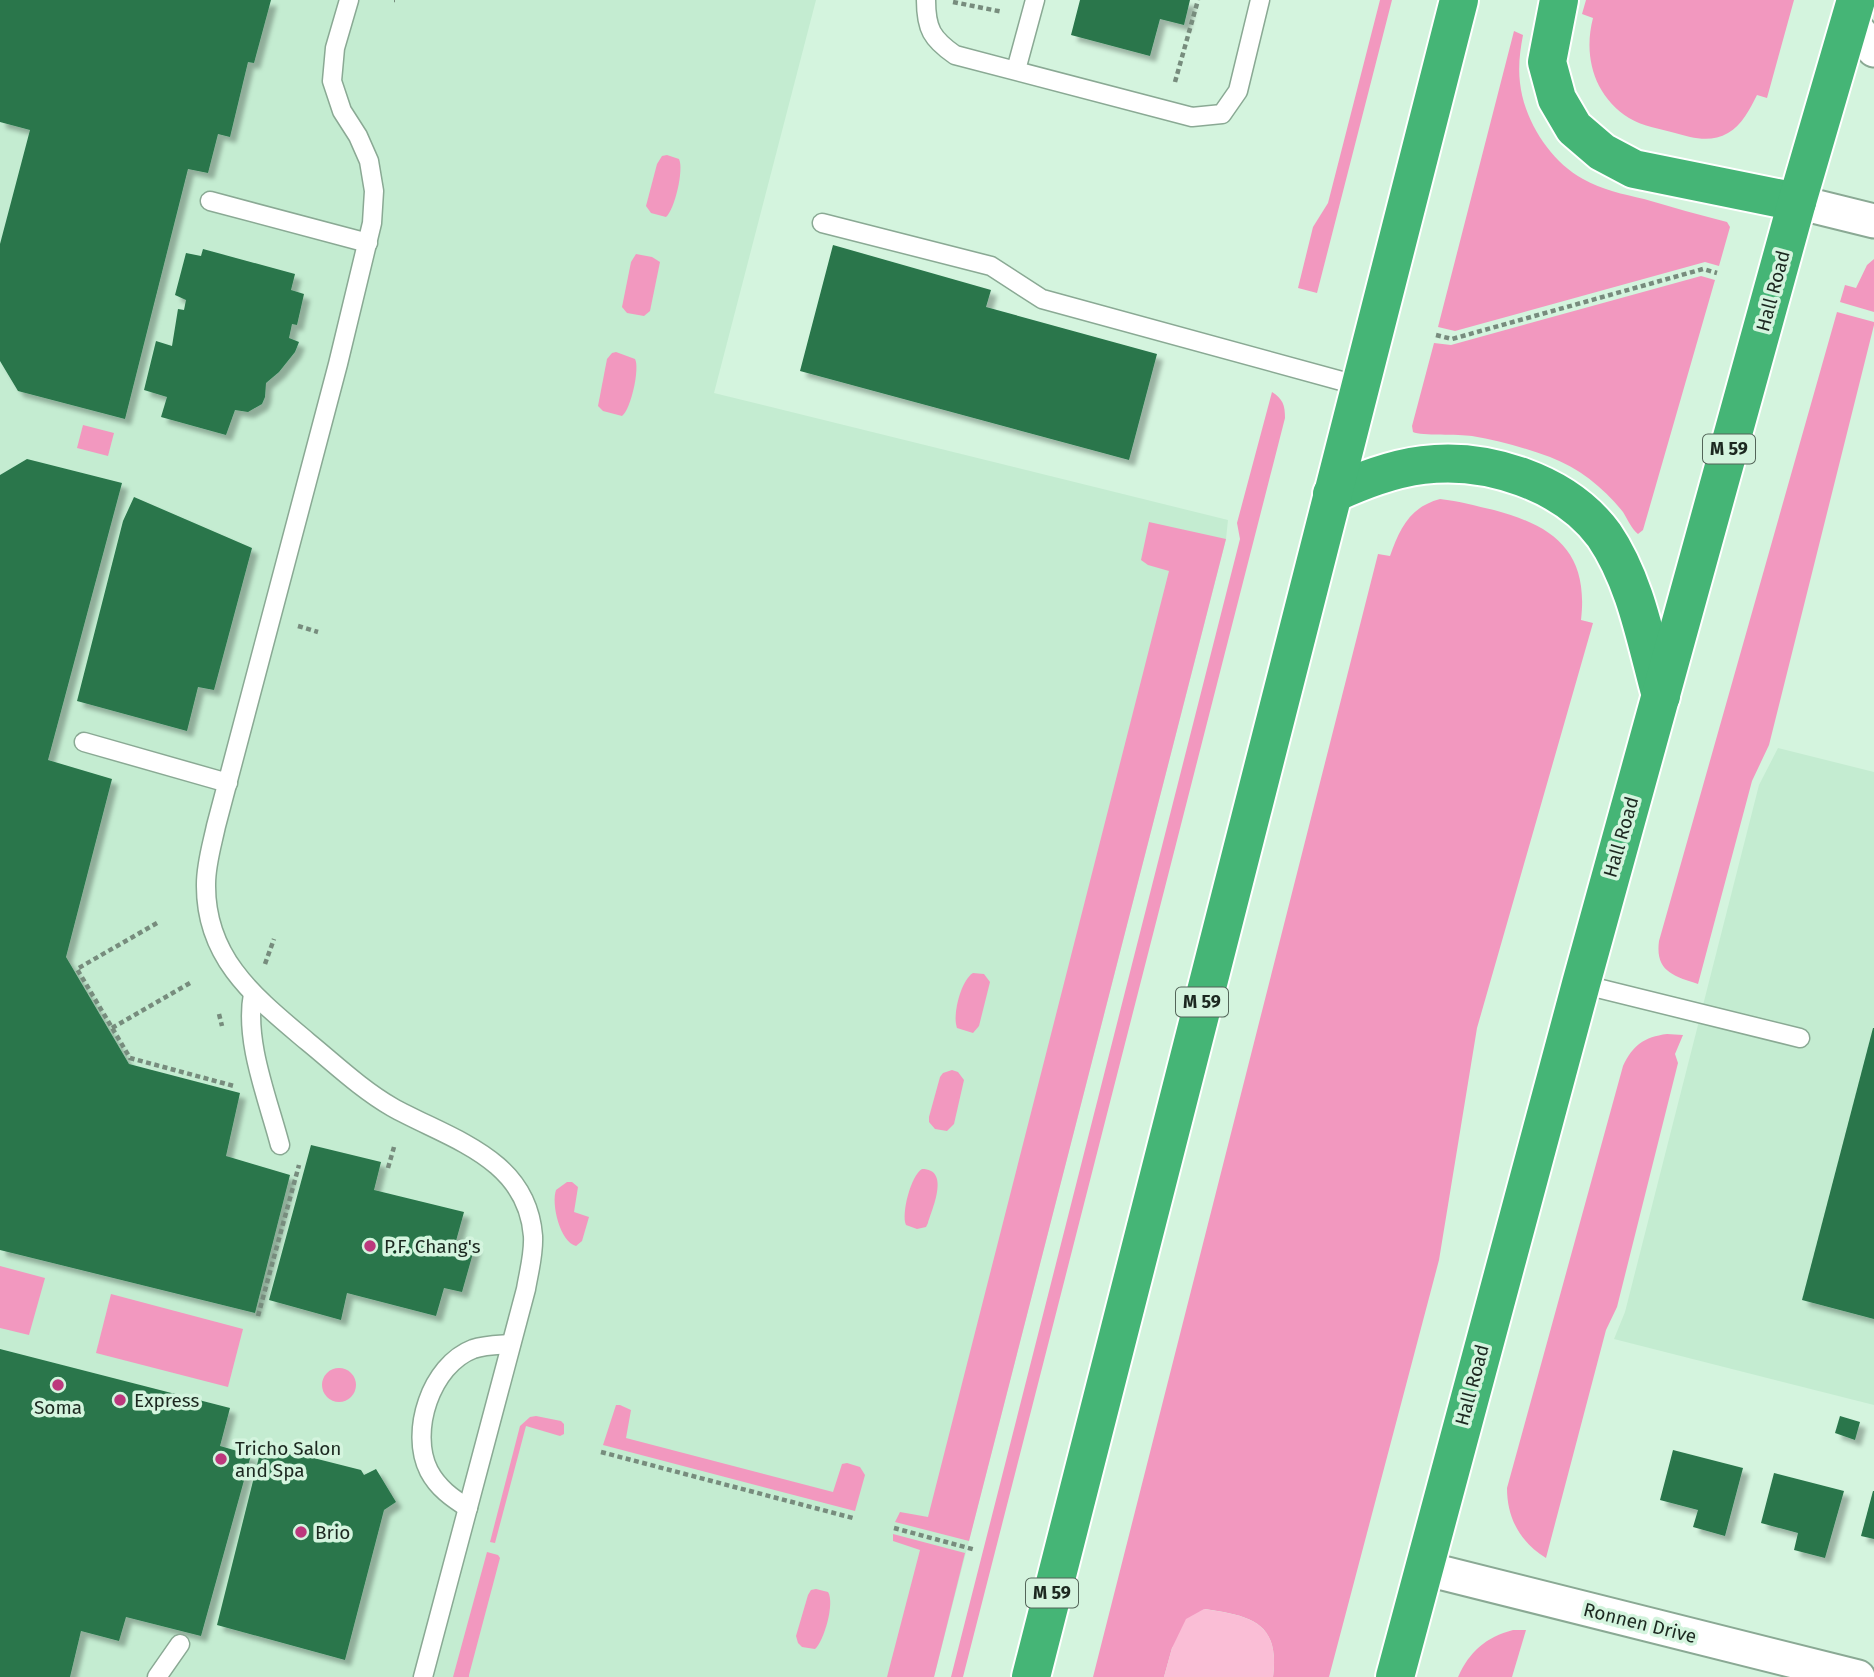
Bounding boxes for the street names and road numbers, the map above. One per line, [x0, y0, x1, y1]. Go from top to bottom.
street label: Hall Road [1751, 248, 1795, 334]
road number: M 59 [1703, 434, 1755, 463]
street label: Hall Road [1598, 794, 1644, 880]
road number: M 59 [1176, 987, 1228, 1016]
street label: Hall Road [1450, 1342, 1494, 1428]
road number: M 59 [1026, 1578, 1078, 1608]
street label: Ronnen Drive [1581, 1598, 1699, 1648]

